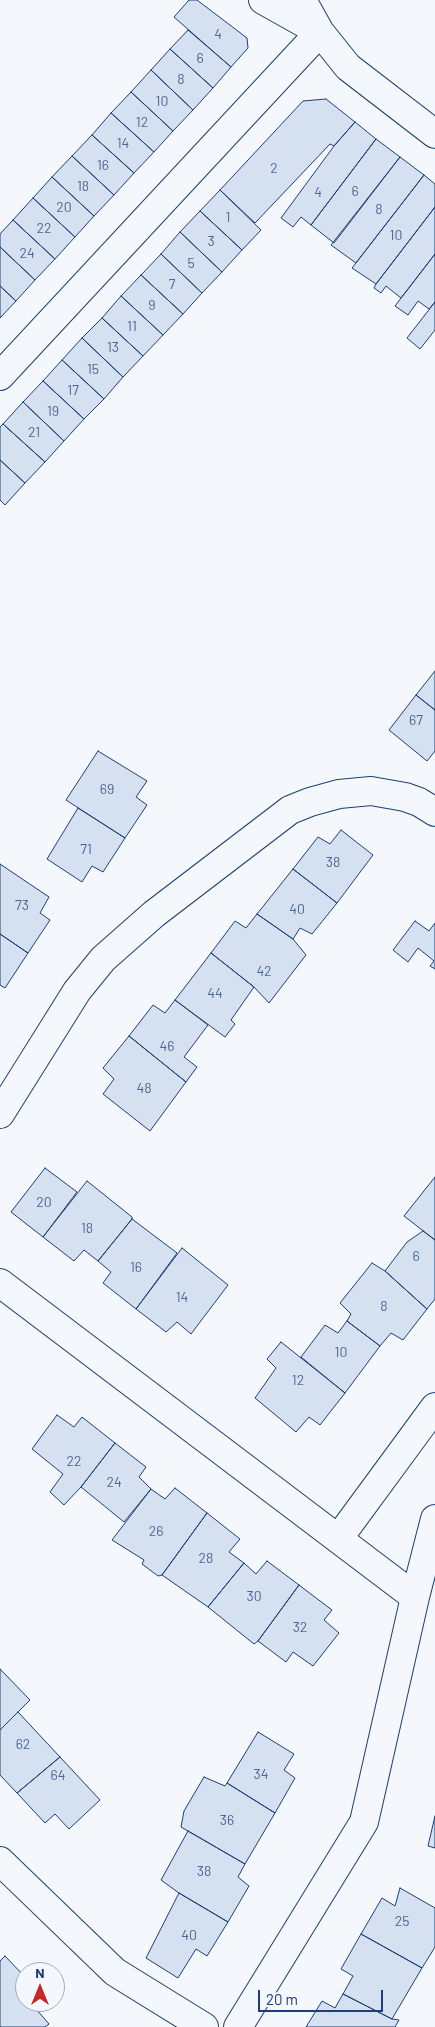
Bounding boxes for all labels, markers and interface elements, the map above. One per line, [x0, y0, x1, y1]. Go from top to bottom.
house number: 4 [214, 26, 222, 42]
house number: 6 [196, 50, 204, 66]
house number: 8 [177, 71, 185, 87]
house number: 10 [156, 93, 168, 109]
house number: 12 [136, 114, 148, 130]
house number: 14 [117, 135, 129, 151]
house number: 16 [97, 157, 109, 173]
house number: 2 [270, 160, 278, 176]
house number: 18 [77, 178, 89, 194]
house number: 6 [351, 183, 359, 199]
house number: 4 [314, 184, 322, 200]
house number: 20 [56, 199, 72, 215]
house number: 8 [375, 201, 383, 217]
house number: 1 [226, 209, 230, 225]
house number: 22 [36, 220, 52, 236]
house number: 10 [390, 227, 402, 243]
house number: 3 [207, 233, 215, 249]
house number: 24 [19, 245, 35, 261]
house number: 5 [187, 255, 195, 271]
house number: 7 [169, 276, 175, 292]
house number: 9 [148, 297, 156, 313]
house number: 11 [127, 318, 137, 334]
house number: 13 [107, 339, 119, 355]
house number: 15 [87, 361, 99, 377]
house number: 17 [67, 382, 79, 398]
house number: 19 [47, 403, 59, 419]
house number: 21 [28, 424, 40, 440]
house number: 67 [409, 712, 423, 728]
house number: 69 [100, 781, 114, 797]
house number: 71 [80, 841, 92, 857]
house number: 38 [326, 854, 340, 870]
house number: 73 [15, 897, 29, 913]
house number: 40 [289, 901, 305, 917]
house number: 42 [256, 963, 272, 979]
house number: 44 [207, 985, 223, 1001]
house number: 46 [160, 1038, 174, 1054]
house number: 48 [136, 1080, 152, 1096]
house number: 20 [36, 1194, 52, 1210]
house number: 18 [81, 1220, 93, 1236]
house number: 6 [412, 1248, 420, 1264]
house number: 16 [130, 1259, 142, 1275]
house number: 14 [176, 1289, 188, 1305]
house number: 8 [380, 1298, 388, 1314]
house number: 10 [335, 1344, 347, 1360]
house number: 12 [292, 1372, 304, 1388]
house number: 22 [66, 1453, 82, 1469]
house number: 24 [106, 1474, 122, 1490]
house number: 26 [149, 1523, 163, 1539]
house number: 28 [199, 1550, 213, 1566]
house number: 30 [246, 1588, 262, 1604]
house number: 32 [293, 1619, 307, 1635]
house number: 62 [16, 1736, 30, 1752]
house number: 34 [254, 1766, 268, 1782]
house number: 64 [51, 1767, 65, 1783]
house number: 36 [220, 1812, 234, 1828]
house number: 38 [197, 1863, 211, 1879]
house number: 25 [395, 1913, 409, 1929]
house number: 40 [181, 1927, 197, 1943]
north arrow [15, 1962, 65, 2012]
text: N [35, 1964, 45, 1981]
scale bar [260, 1980, 385, 2012]
text: 20 m [266, 1990, 298, 2008]

